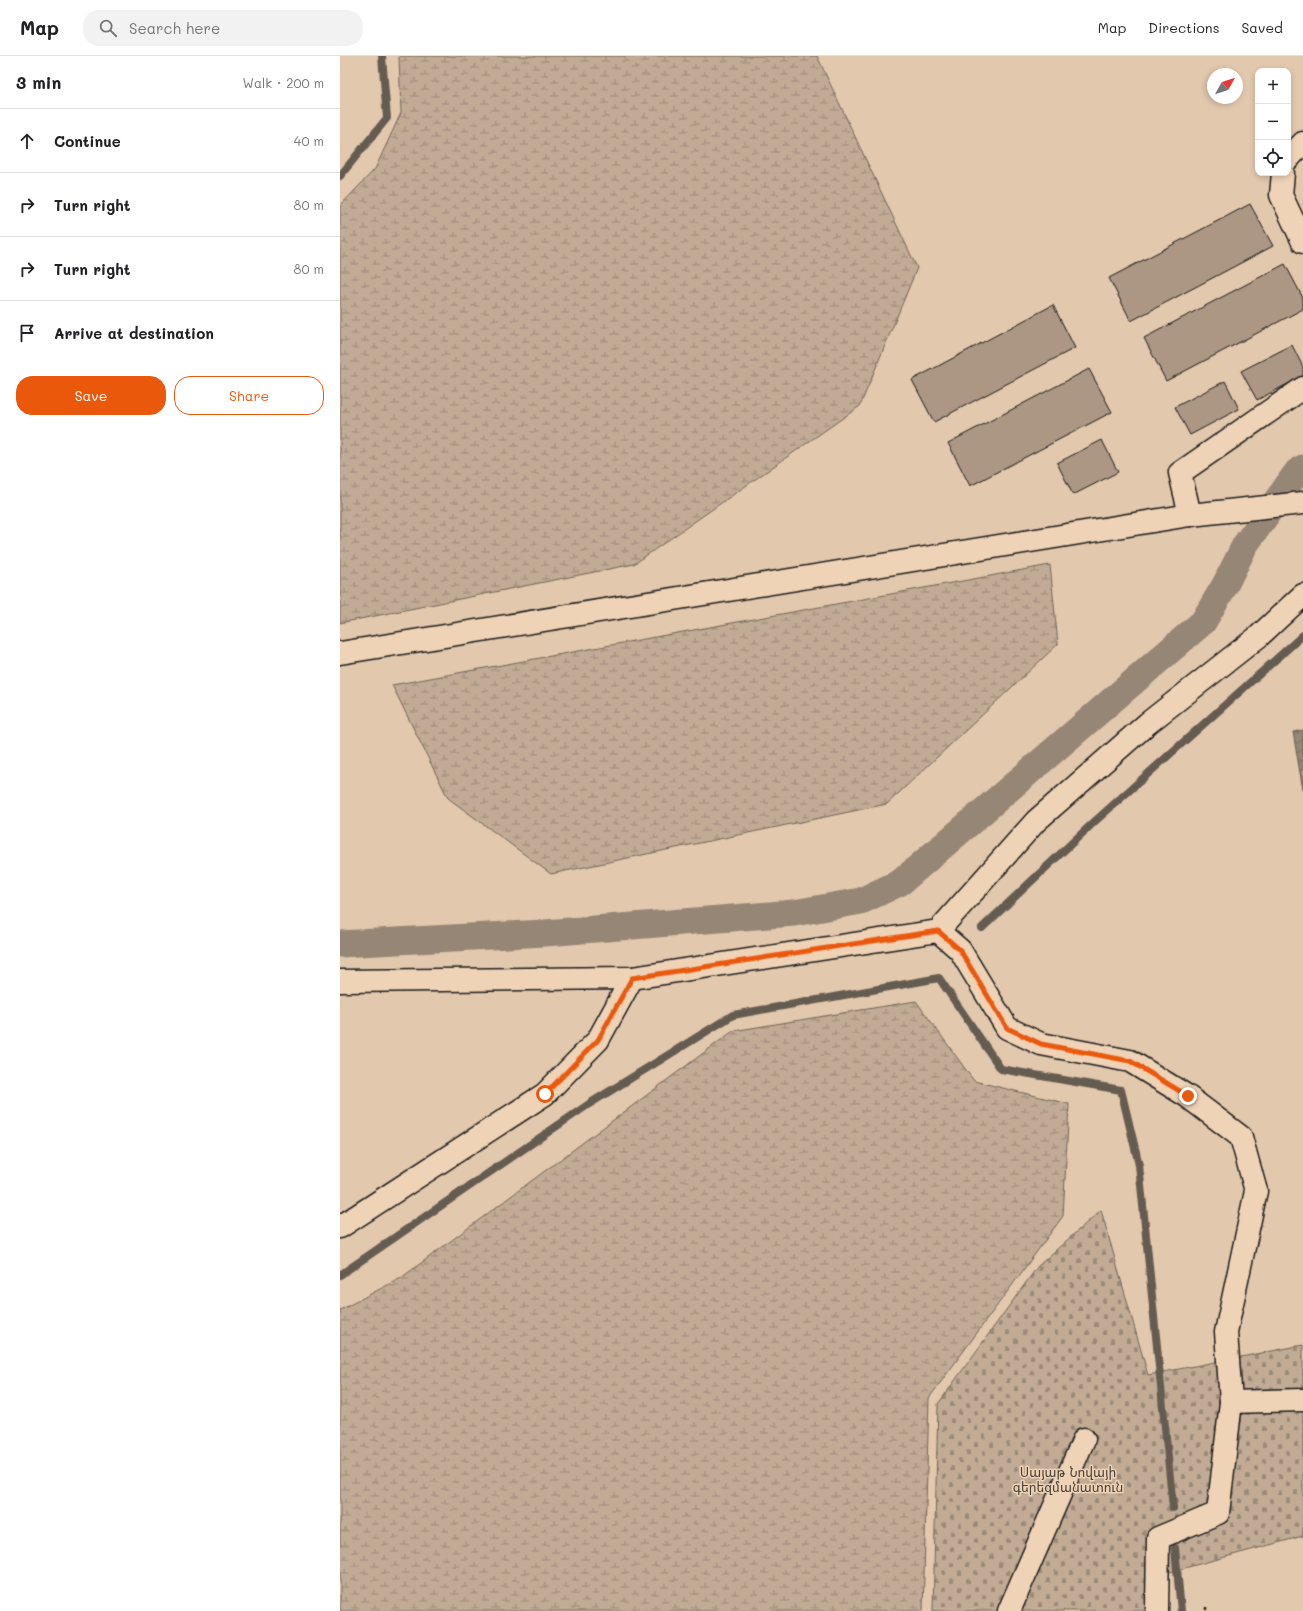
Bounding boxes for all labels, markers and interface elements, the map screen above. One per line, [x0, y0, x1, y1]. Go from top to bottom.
search box [83, 10, 363, 46]
text: Map [20, 15, 59, 40]
icon: search [97, 17, 119, 39]
text: Search here [129, 18, 220, 38]
text: Map [1098, 18, 1126, 37]
text: Directions [1148, 18, 1219, 37]
text: Saved [1241, 18, 1283, 37]
north arrow [1207, 68, 1243, 104]
map controls [1255, 68, 1291, 176]
button: + [1255, 68, 1291, 104]
text: 3 min [16, 71, 61, 93]
text: Walk · 200 m [243, 74, 324, 91]
button: − [1255, 104, 1291, 140]
icon: ahead [16, 130, 38, 152]
text: Continue [54, 131, 121, 151]
text: 40 m [294, 132, 324, 149]
button: locate [1255, 140, 1291, 176]
icon: right [16, 194, 38, 216]
text: Turn right [54, 195, 131, 215]
text: 80 m [294, 196, 324, 213]
icon: right [16, 258, 38, 280]
text: Turn right [54, 259, 131, 279]
text: 80 m [294, 260, 324, 277]
icon: arrive [16, 322, 38, 344]
text: Arrive at destination [54, 323, 214, 343]
button: Save [16, 376, 166, 415]
button: Share [174, 376, 324, 415]
route start [536, 1085, 554, 1103]
route end [1179, 1087, 1197, 1105]
park label: Սայաթ Նովայի գերեզմանատուն [1013, 1463, 1123, 1495]

